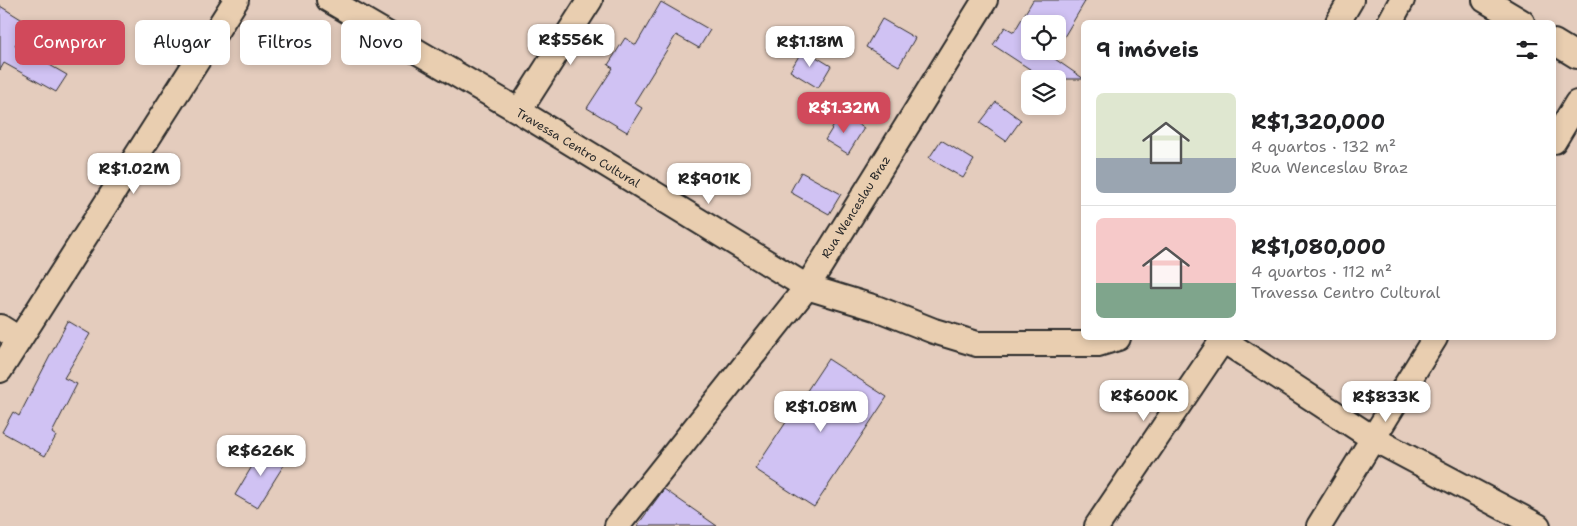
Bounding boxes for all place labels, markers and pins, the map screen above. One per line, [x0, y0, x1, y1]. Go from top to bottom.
pin: R$556K [530, 23, 612, 66]
pin: R$1.18M [764, 26, 856, 68]
pin: R$1.32M [798, 92, 890, 134]
pin: R$1.02M [88, 152, 180, 195]
pin: R$901K [668, 162, 750, 205]
pin: R$600K [1103, 380, 1185, 422]
pin: R$833K [1345, 380, 1427, 423]
pin: R$1.08M [775, 390, 867, 433]
pin: R$626K [220, 434, 302, 477]

